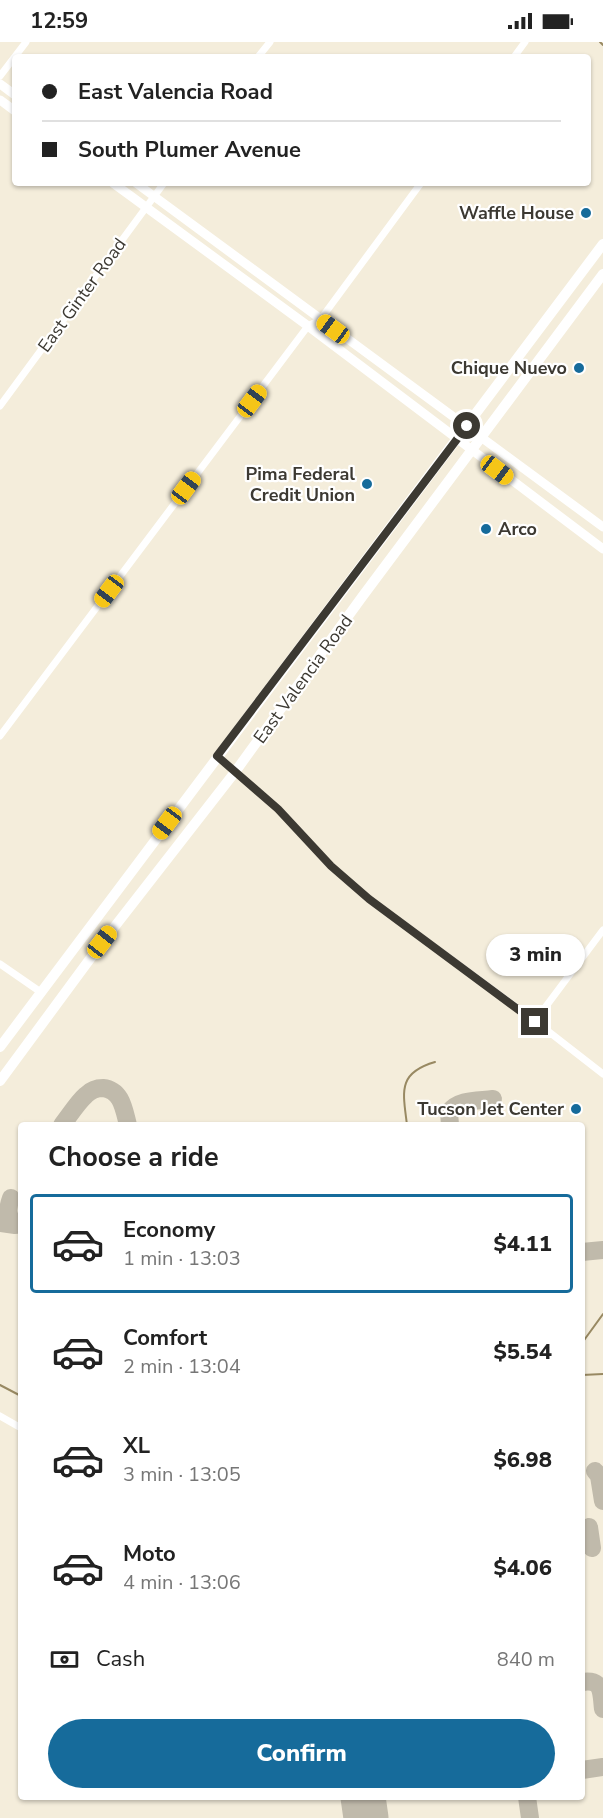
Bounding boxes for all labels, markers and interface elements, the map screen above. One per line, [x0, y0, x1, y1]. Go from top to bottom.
text: 12:59 [30, 6, 88, 36]
text: East Valencia Road [78, 77, 273, 107]
text: South Plumer Avenue [78, 135, 301, 165]
place label: Waffle House [459, 201, 574, 225]
marker: Waffle House [579, 206, 593, 220]
street label: East Ginter Road [32, 233, 132, 357]
car [313, 311, 353, 347]
place label: Chique Nuevo [451, 356, 567, 380]
marker: Chique Nuevo [572, 361, 586, 375]
car [234, 381, 270, 421]
route start [453, 412, 480, 439]
car [477, 452, 517, 488]
place label: Pima Federal Credit Union [246, 462, 355, 507]
car [168, 468, 204, 508]
marker: Pima Federal Credit Union [360, 477, 374, 491]
place label: Arco [498, 517, 537, 541]
marker: Arco [479, 522, 493, 536]
car [91, 571, 127, 611]
street label: East Valencia Road [248, 610, 358, 748]
car [149, 803, 185, 843]
car [84, 922, 120, 962]
callout: 3 min [486, 935, 584, 977]
text: 3 min [509, 941, 562, 968]
route end [521, 1008, 548, 1035]
place label: Tucson Jet Center [417, 1097, 564, 1121]
marker: Tucson Jet Center [569, 1102, 583, 1116]
text: Choose a ride [48, 1139, 219, 1176]
text: Economy [123, 1215, 215, 1245]
icon: car [51, 1217, 105, 1271]
text: $4.11 [493, 1229, 552, 1259]
text: 1 min · 13:03 [123, 1245, 241, 1272]
text: Comfort [123, 1323, 207, 1353]
icon: car [51, 1325, 105, 1379]
text: $5.54 [493, 1337, 552, 1367]
text: 2 min · 13:04 [123, 1353, 241, 1380]
text: XL [123, 1431, 150, 1461]
icon: car [51, 1433, 105, 1487]
text: $6.98 [493, 1445, 552, 1475]
text: 3 min · 13:05 [123, 1461, 241, 1488]
text: Moto [123, 1539, 176, 1569]
icon: car [51, 1541, 105, 1595]
text: $4.06 [493, 1553, 552, 1583]
text: 4 min · 13:06 [123, 1569, 241, 1596]
icon: cash [48, 1643, 81, 1676]
text: Cash [96, 1644, 145, 1674]
text: 840 m [497, 1646, 555, 1673]
button: Confirm [48, 1719, 555, 1788]

